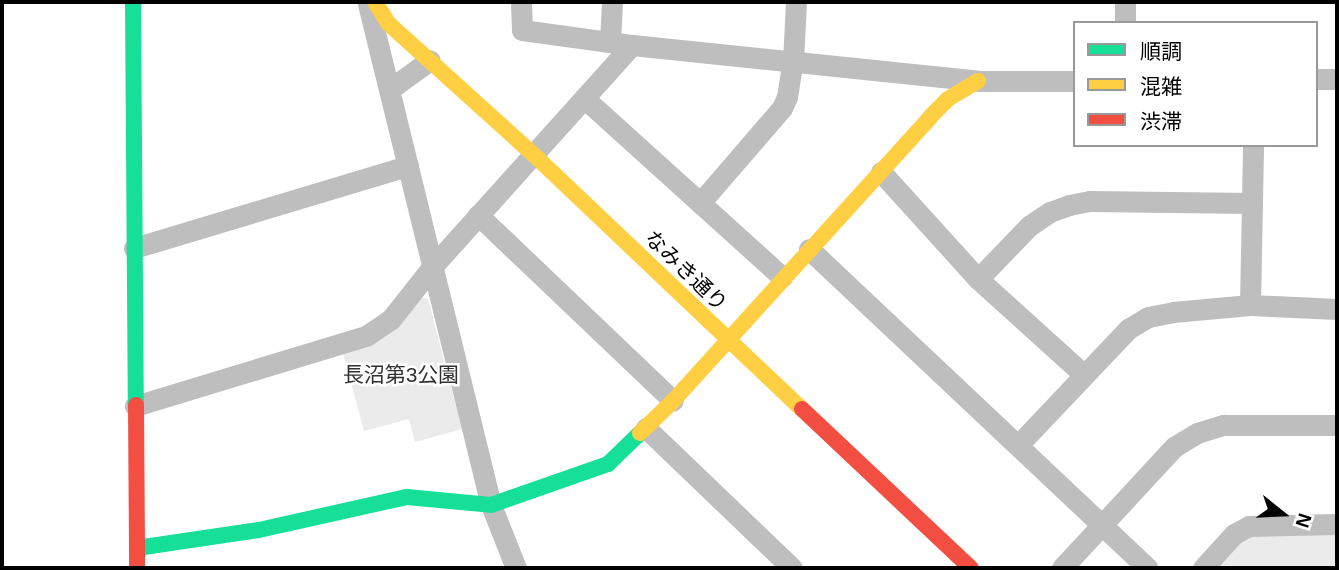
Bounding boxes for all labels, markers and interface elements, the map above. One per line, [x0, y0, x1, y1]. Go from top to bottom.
legend [1073, 21, 1318, 147]
text: 順調 [1140, 40, 1182, 63]
text: 混雑 [1140, 75, 1182, 98]
text: 渋滞 [1140, 110, 1182, 133]
street label: なみき通り [639, 225, 733, 317]
park label: 長沼第3公園 [343, 362, 459, 388]
north arrow [1248, 479, 1318, 549]
text: N [1291, 511, 1316, 530]

